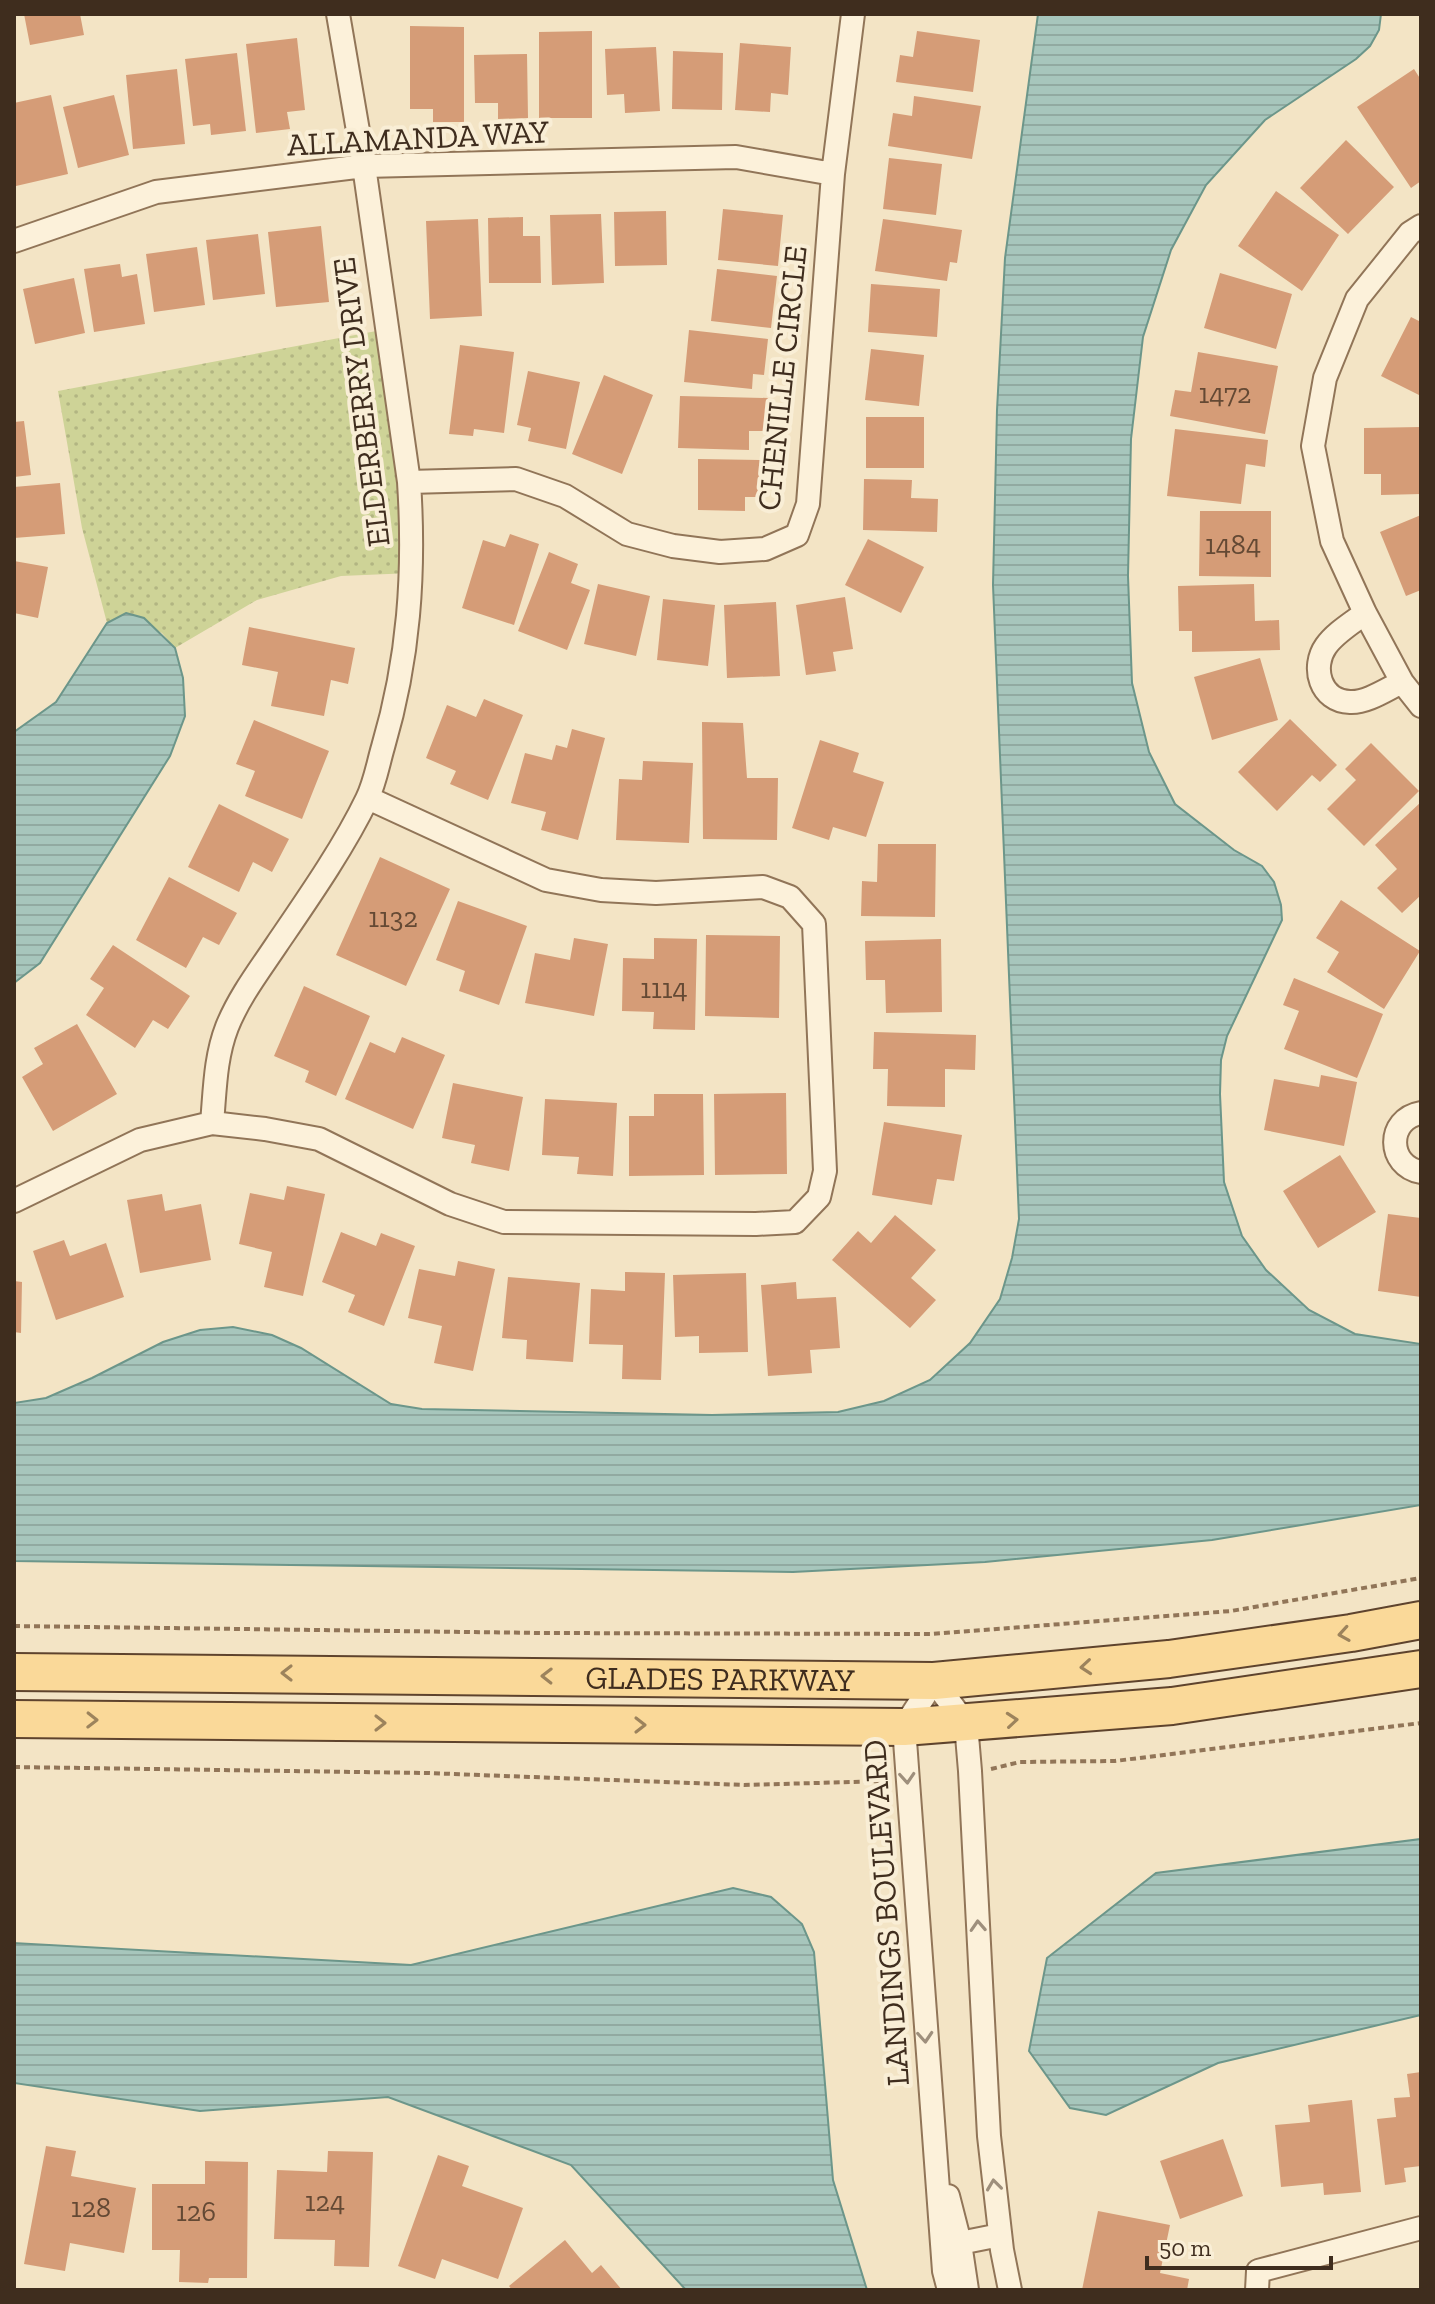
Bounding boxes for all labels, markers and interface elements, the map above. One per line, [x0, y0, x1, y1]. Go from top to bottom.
street label: ALLAMANDA WAY [286, 112, 550, 164]
street label: CHENILLE CIRCLE [749, 244, 815, 512]
street label: ELDERBERRY DRIVE [324, 255, 398, 549]
house number: 1472 [1198, 377, 1252, 410]
house number: 1484 [1205, 528, 1261, 561]
house number: 1132 [368, 901, 418, 934]
house number: 1114 [640, 972, 688, 1005]
one-way arrow [1337, 1625, 1351, 1642]
one-way arrow [1079, 1658, 1092, 1675]
street label: GLADES PARKWAY [585, 1659, 855, 1699]
one-way arrow [280, 1664, 293, 1682]
one-way arrow [540, 1667, 553, 1685]
one-way arrow [86, 1711, 99, 1729]
one-way arrow [1006, 1711, 1019, 1728]
one-way arrow [374, 1714, 387, 1732]
one-way arrow [634, 1716, 647, 1734]
street label: LANDINGS BOULEVARD [855, 1739, 917, 2087]
one-way arrow [898, 1772, 915, 1785]
one-way arrow [970, 1919, 987, 1932]
one-way arrow [916, 2031, 933, 2044]
one-way arrow [986, 2178, 1003, 2191]
house number: 124 [305, 2185, 345, 2218]
house number: 128 [71, 2191, 111, 2224]
house number: 126 [176, 2195, 216, 2228]
scale bar [1147, 2220, 1331, 2270]
text: 50 m [1159, 2233, 1212, 2262]

